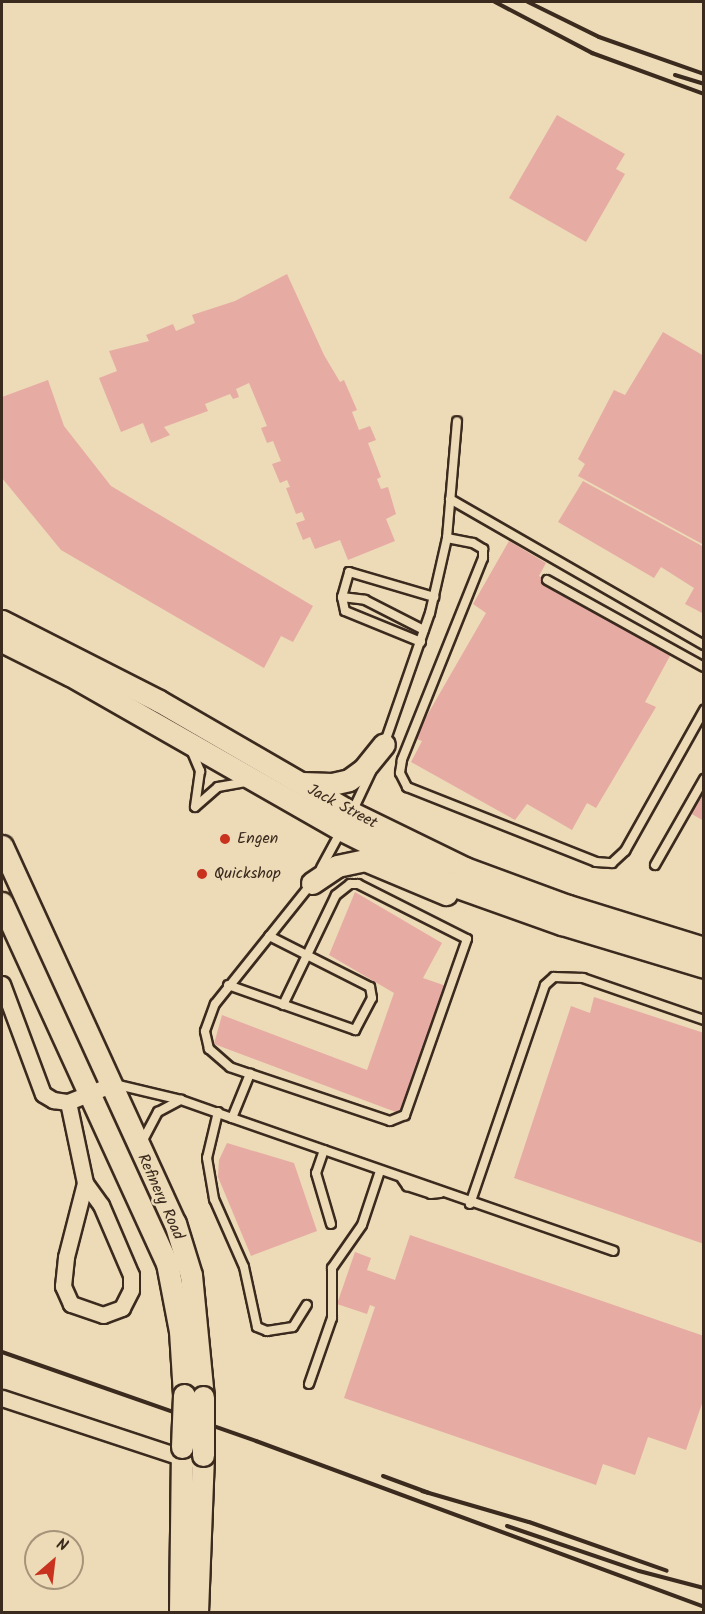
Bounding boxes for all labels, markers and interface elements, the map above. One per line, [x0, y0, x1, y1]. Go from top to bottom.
street label: Jack Street [304, 781, 380, 833]
place label: Engen [237, 829, 278, 849]
marker: Engen [218, 832, 232, 846]
place label: Quickshop [214, 864, 281, 884]
marker: Quickshop [195, 867, 209, 881]
street label: Refinery Road [133, 1151, 187, 1243]
north arrow [24, 1530, 84, 1590]
text: N [51, 1532, 72, 1559]

